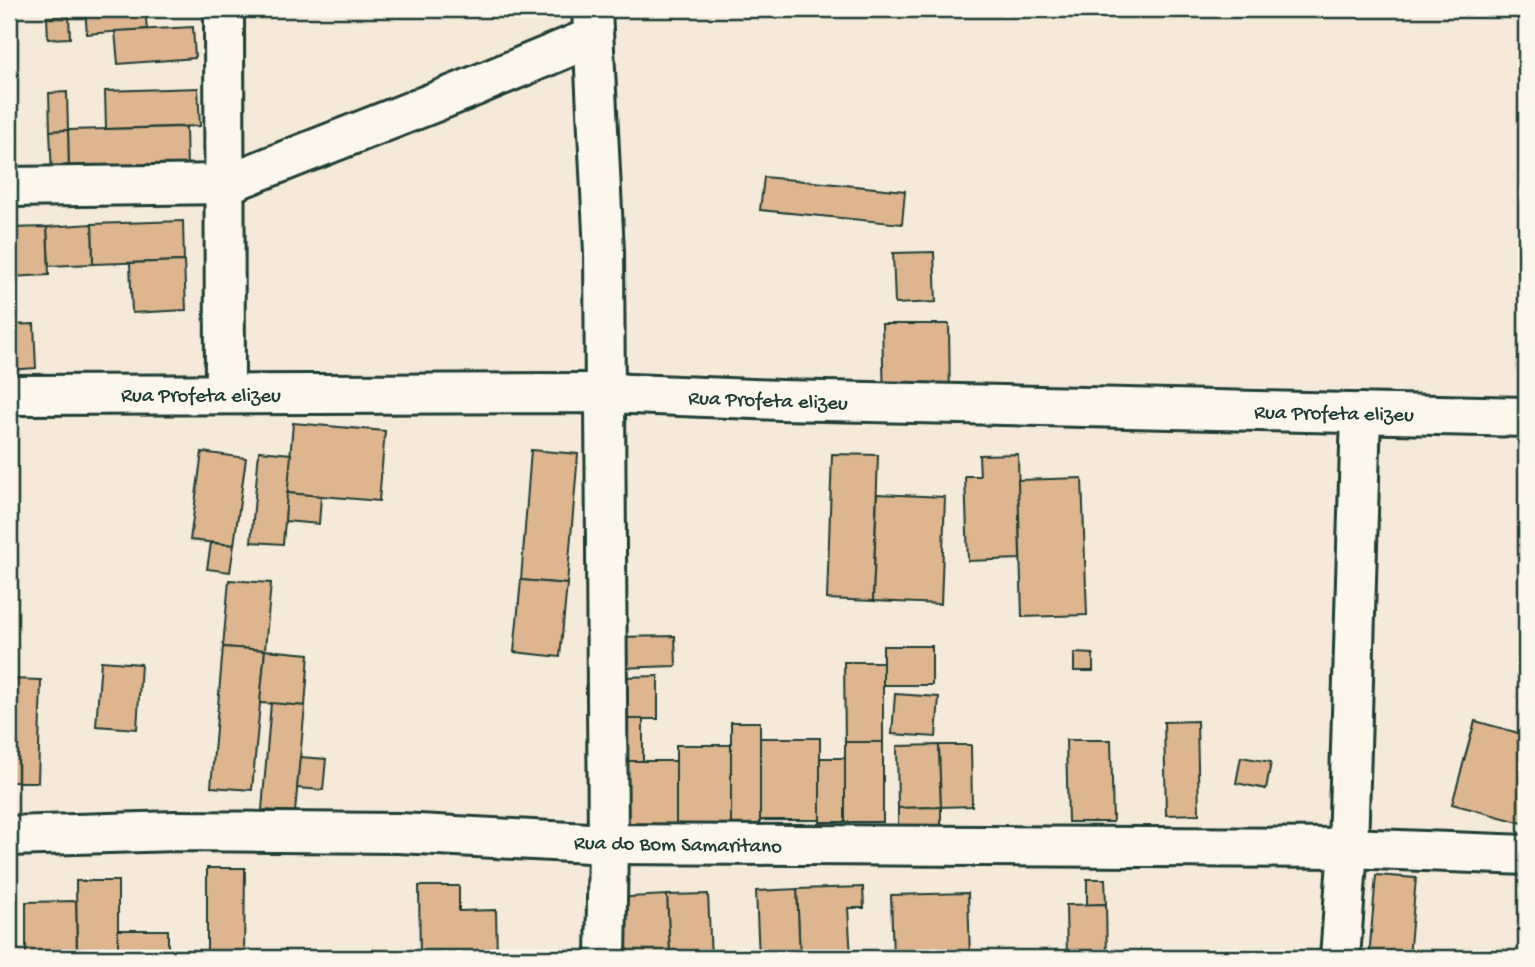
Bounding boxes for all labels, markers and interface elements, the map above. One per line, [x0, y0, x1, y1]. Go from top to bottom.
street label: Rua Profeta elizeu [121, 385, 281, 410]
street label: Rua Profeta elizeu [688, 387, 848, 418]
street label: Rua Profeta elizeu [1254, 402, 1414, 429]
street label: Rua do Bom Samaritano [574, 832, 782, 861]

